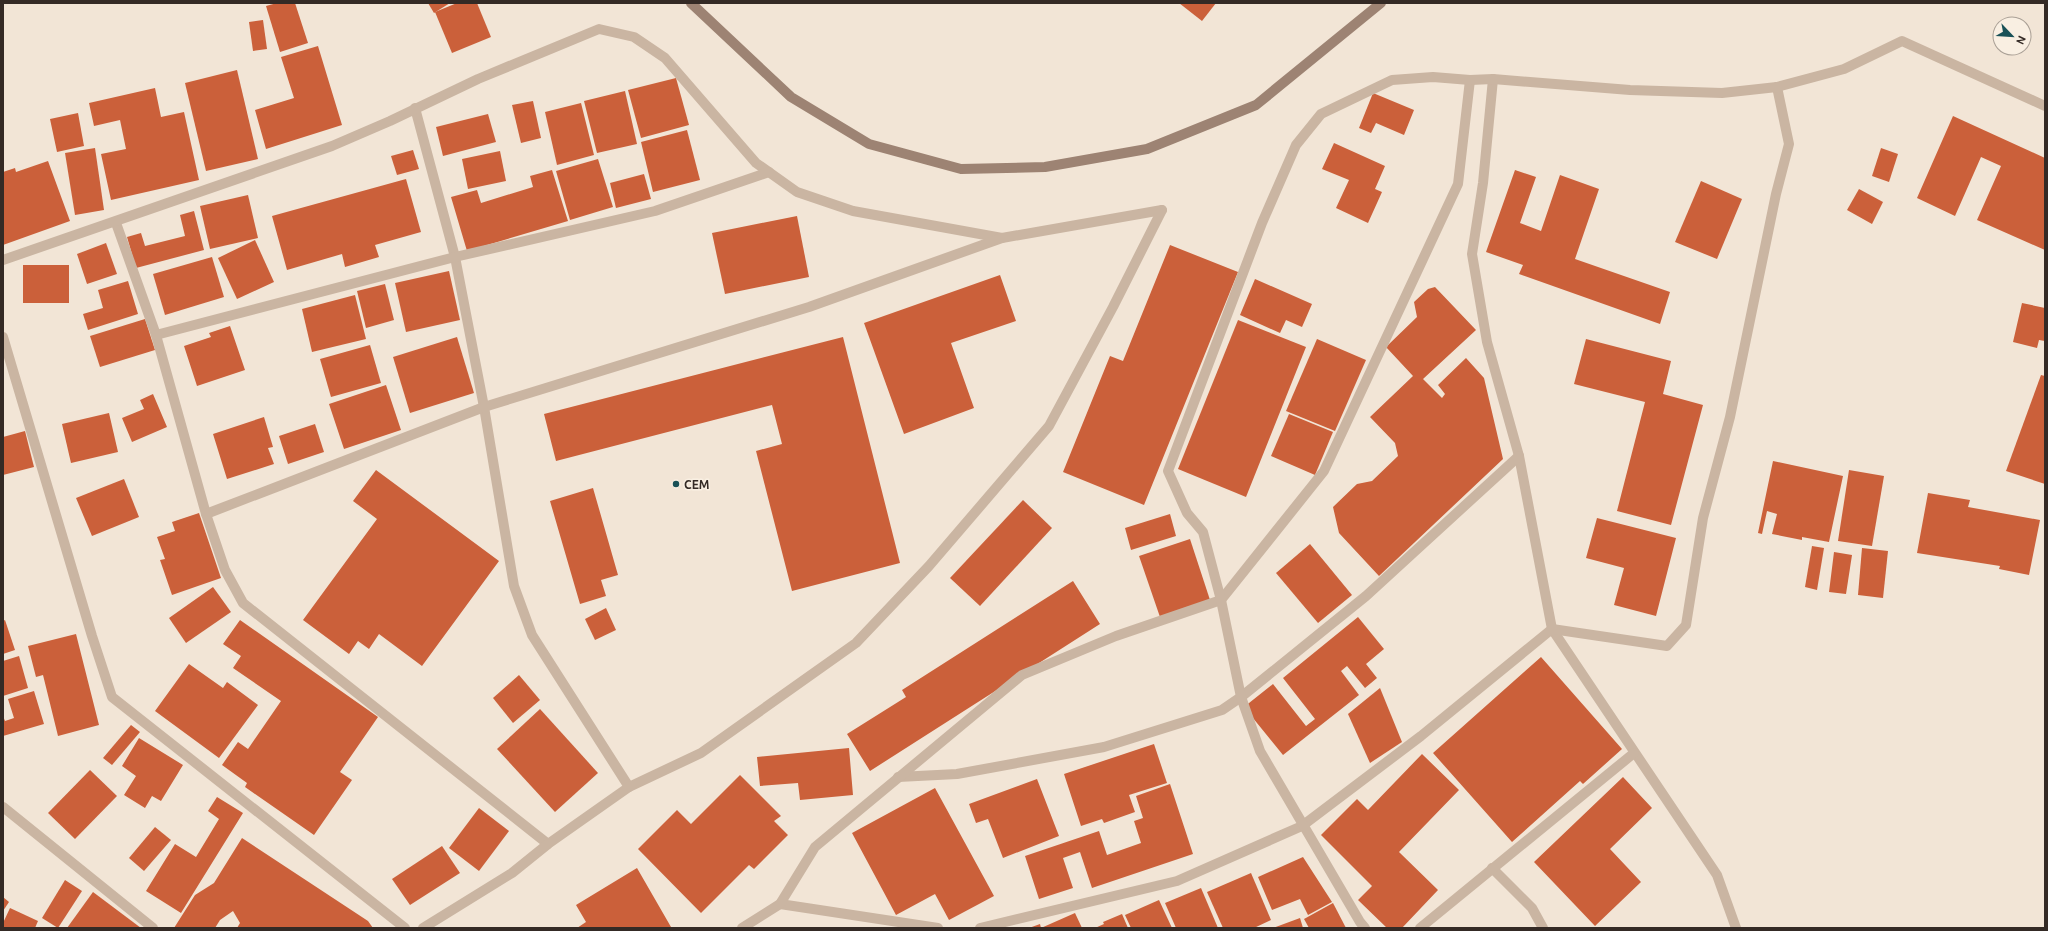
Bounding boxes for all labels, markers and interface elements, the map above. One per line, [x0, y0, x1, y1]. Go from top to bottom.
north arrow [1992, 16, 2032, 56]
text: N [2014, 34, 2028, 46]
place label: CEM [684, 478, 710, 491]
marker: CEM [671, 479, 681, 489]

